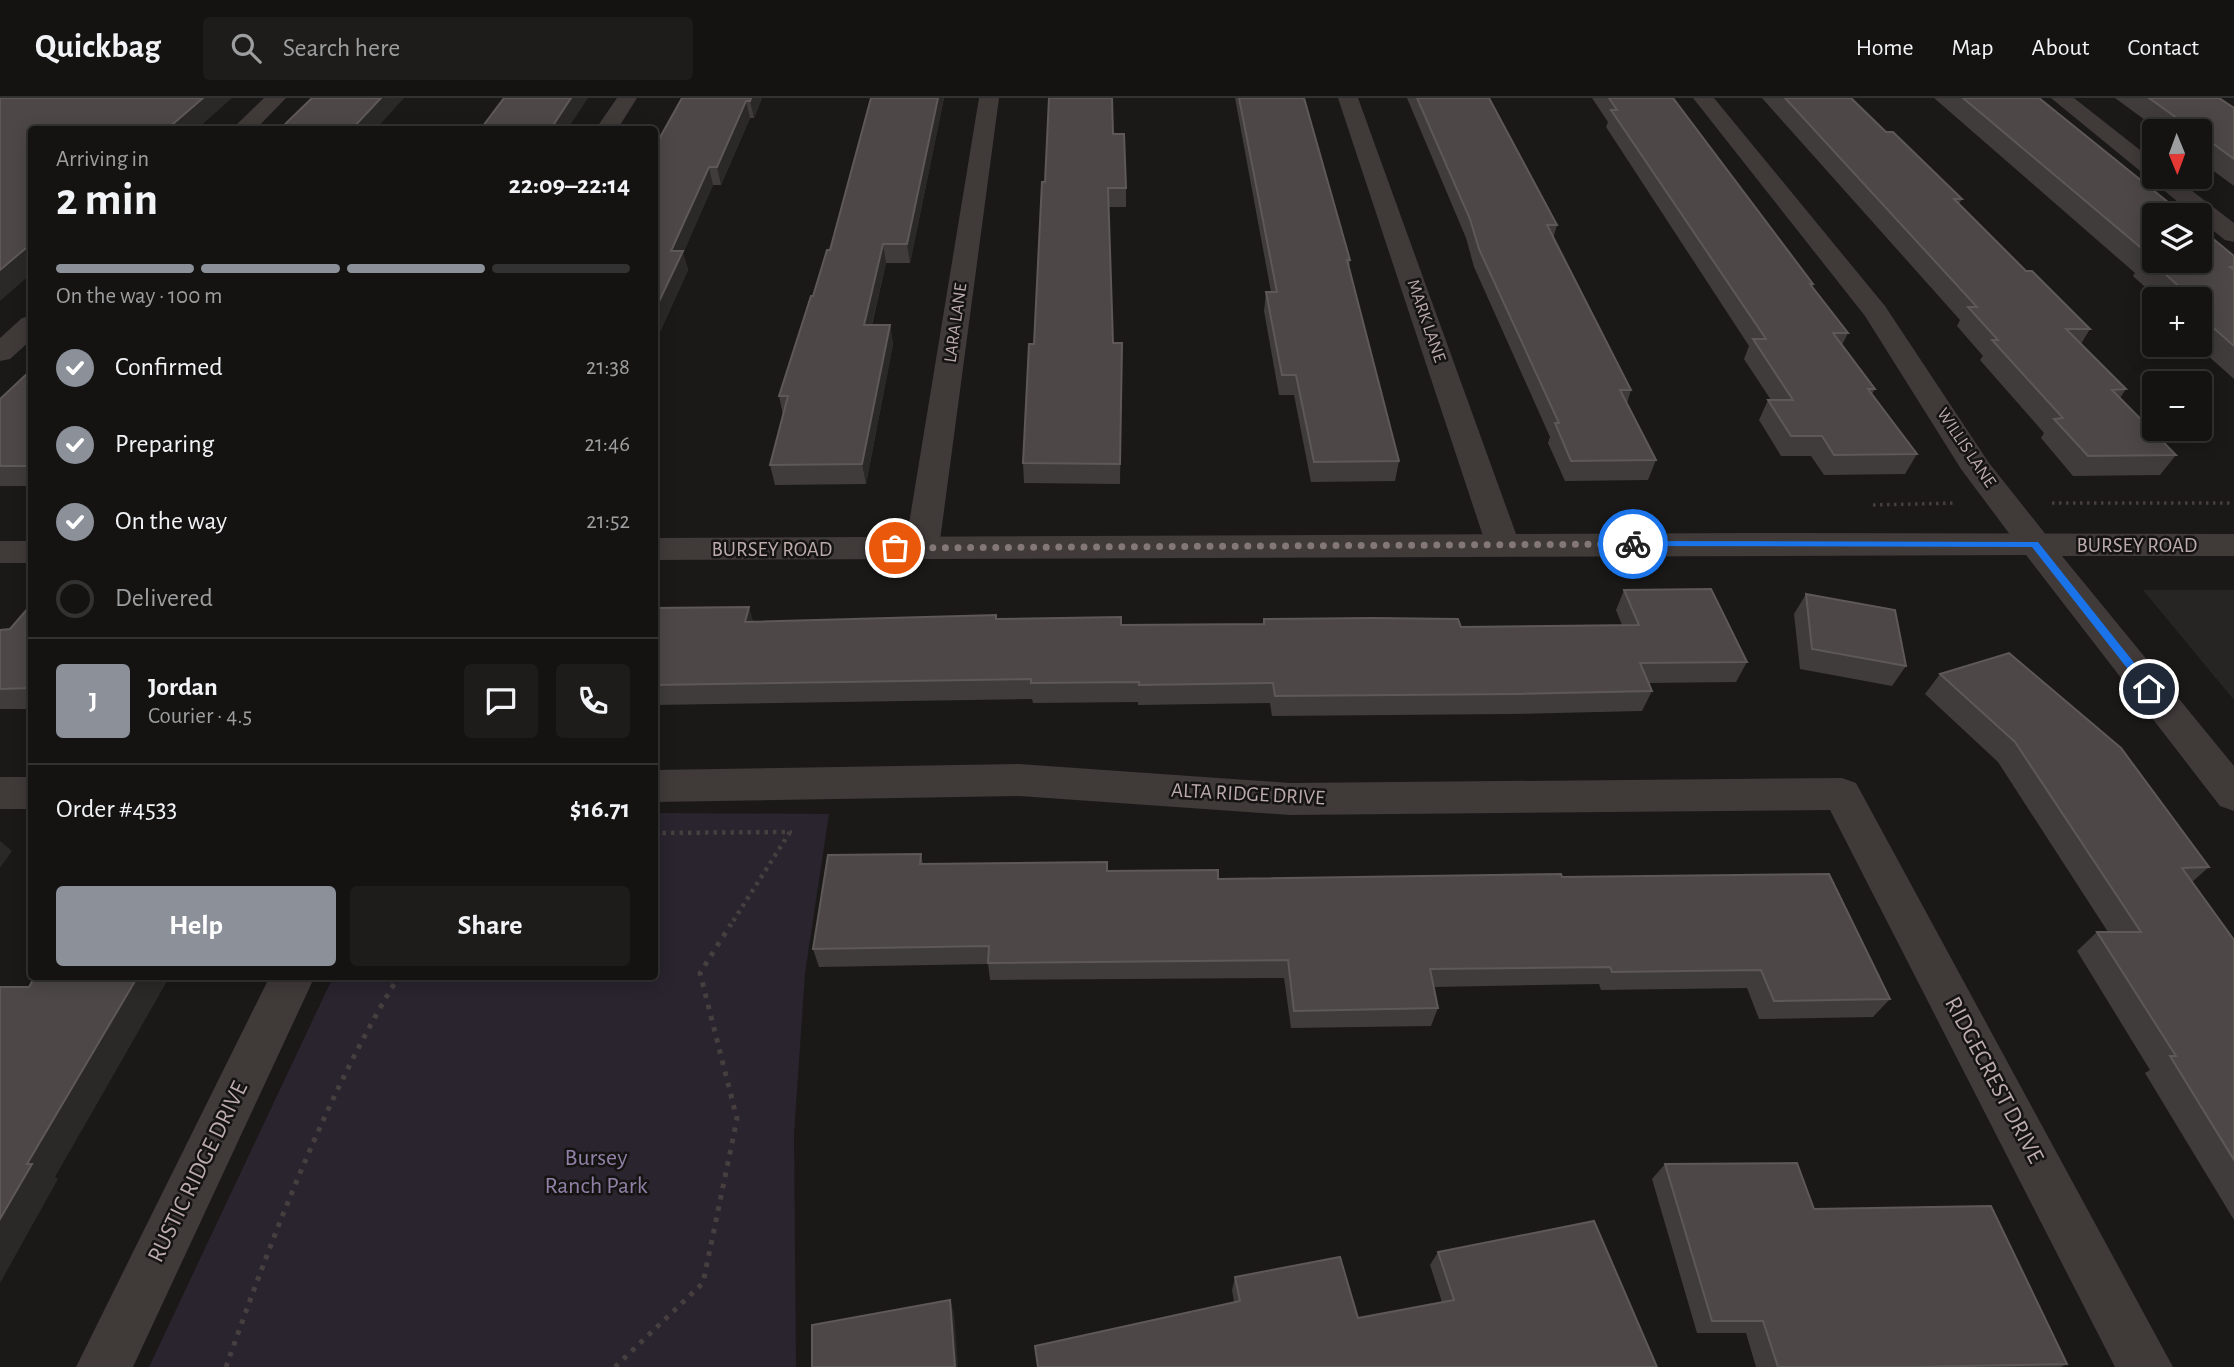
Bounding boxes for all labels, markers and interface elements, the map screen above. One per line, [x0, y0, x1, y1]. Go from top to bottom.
search box [203, 17, 693, 80]
icon: search [227, 29, 265, 67]
text: Quickbag [35, 31, 161, 64]
text: Search here [283, 35, 400, 61]
text: Home [1856, 36, 1914, 60]
text: Map [1952, 36, 1994, 60]
text: About [2032, 36, 2089, 60]
text: Contact [2127, 36, 2199, 60]
north arrow [2142, 119, 2212, 189]
map controls [2142, 119, 2212, 441]
text: Arriving in [56, 148, 149, 171]
text: 22:09–22:14 [509, 172, 630, 198]
text: 2 min [56, 177, 158, 223]
button: layers [2142, 203, 2212, 273]
street label: MARK LANE [1403, 277, 1449, 365]
street label: LARA LANE [942, 282, 971, 364]
text: On the way · 100 m [56, 285, 223, 308]
button: + [2142, 287, 2212, 357]
icon: check [56, 349, 94, 387]
text: Confirmed [115, 354, 223, 380]
text: 21:38 [586, 356, 630, 379]
button: − [2142, 371, 2212, 441]
street label: WILLIS LANE [1933, 405, 1999, 491]
icon: check [56, 426, 94, 464]
text: Preparing [115, 431, 214, 457]
text: 21:46 [584, 433, 630, 456]
icon: check [56, 503, 94, 541]
text: On the way [115, 508, 227, 534]
courier [1598, 509, 1668, 579]
text: 21:52 [586, 510, 630, 533]
pin [865, 518, 925, 578]
icon: bike [1614, 525, 1652, 563]
icon: bag [876, 529, 914, 567]
street label: BURSEY ROAD [2077, 535, 2197, 556]
street label: BURSEY ROAD [712, 539, 832, 560]
text: Delivered [115, 585, 213, 611]
pin [2119, 659, 2179, 719]
button: chat [464, 664, 538, 738]
button: phone [556, 664, 630, 738]
icon: home [2130, 670, 2168, 708]
text: Jordan [148, 674, 218, 700]
text: J [89, 688, 97, 714]
text: Courier · 4.5 [148, 705, 252, 728]
street label: ALTA RIDGE DRIVE [1171, 779, 1325, 809]
text: Order #4533 [56, 796, 177, 822]
text: $16.71 [570, 796, 630, 822]
button: Help [56, 886, 336, 966]
button: Share [350, 886, 630, 966]
street label: RIDGECREST DRIVE [1940, 993, 2048, 1168]
street label: RUSTIC RIDGE DRIVE [144, 1077, 252, 1266]
park label: Bursey Ranch Park [544, 1146, 648, 1198]

